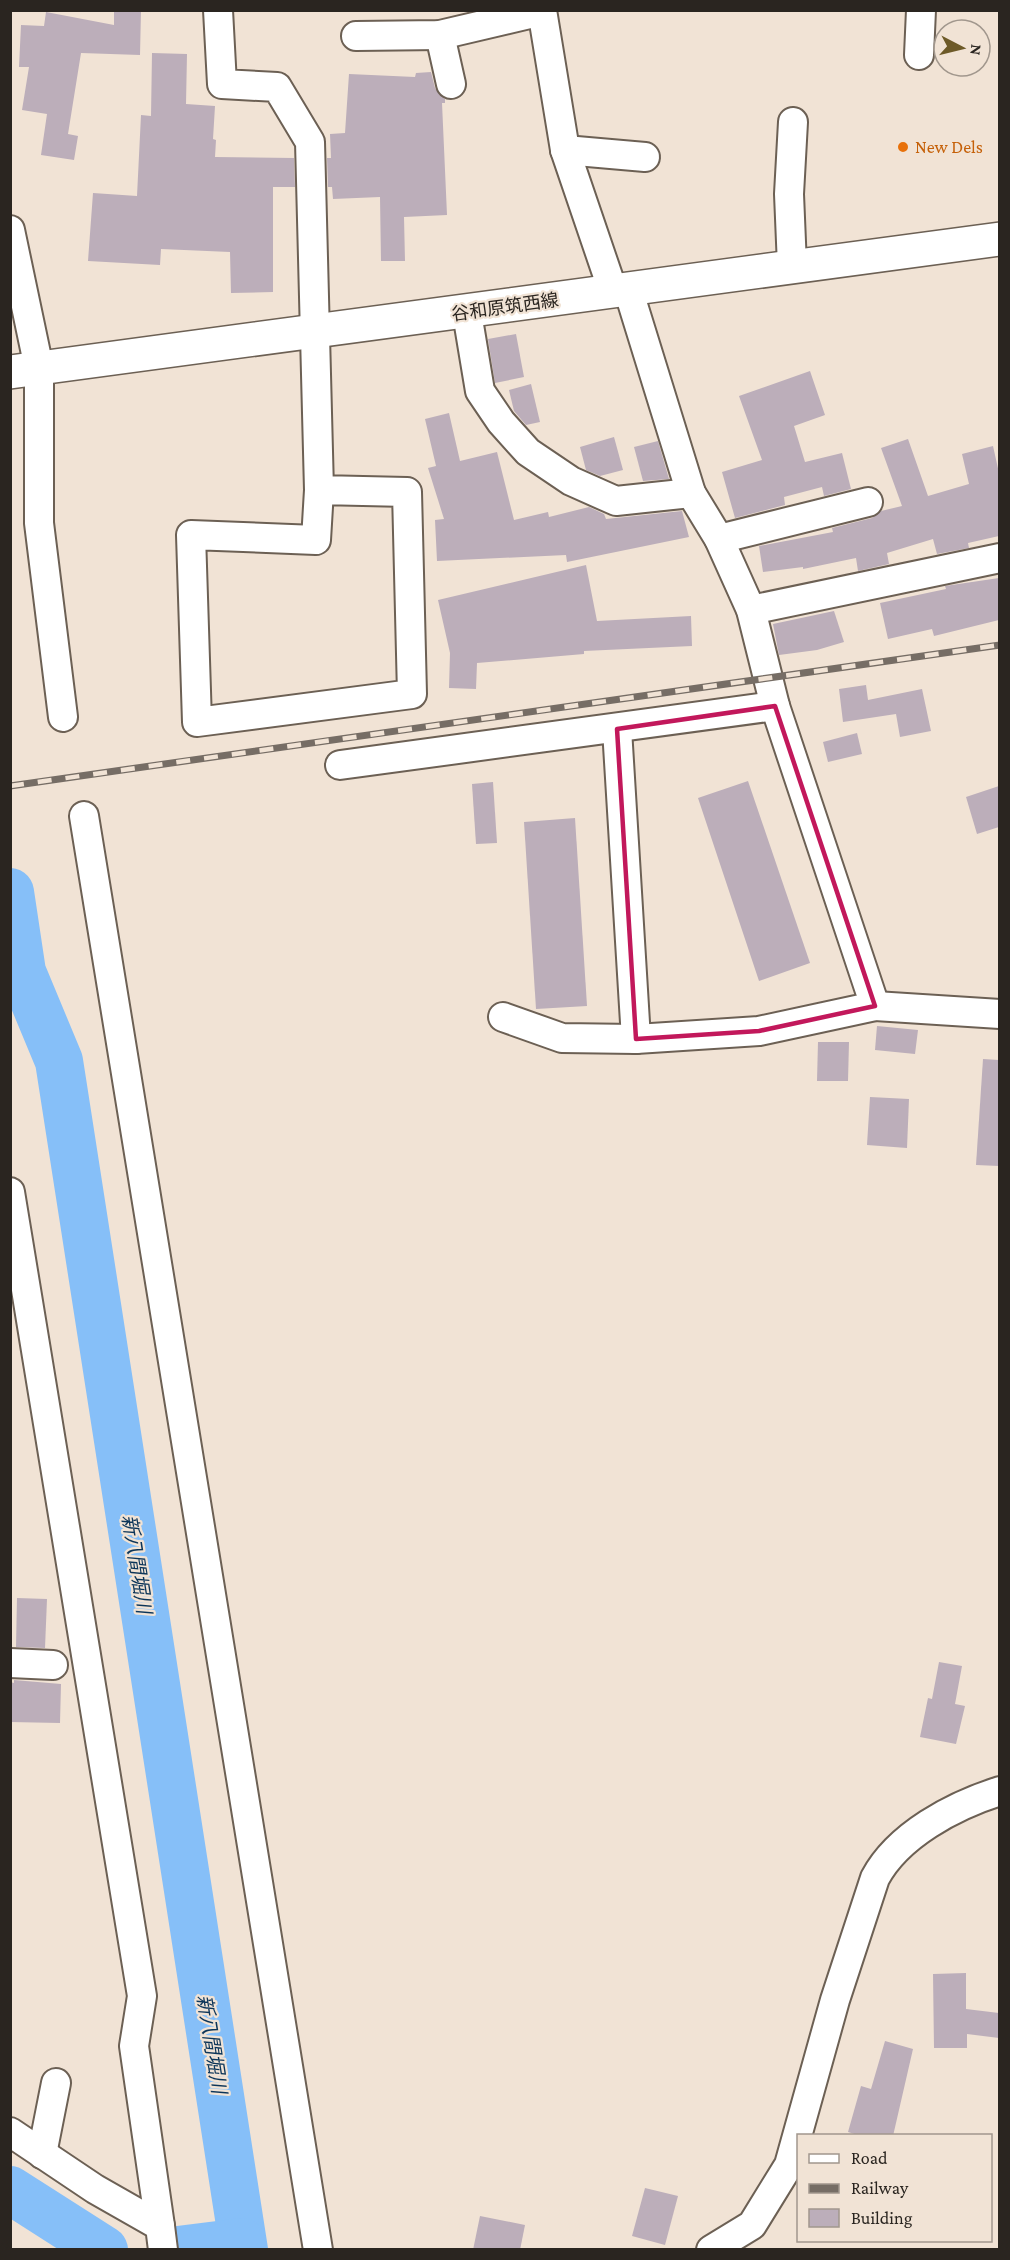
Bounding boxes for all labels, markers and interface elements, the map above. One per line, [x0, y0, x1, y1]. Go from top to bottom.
north arrow [932, 18, 992, 78]
text: N [967, 43, 985, 56]
place label: New Dels [915, 137, 983, 157]
marker: New Dels [896, 140, 910, 154]
street label: 谷和原筑西線 [450, 290, 560, 324]
water label: 新八間堀川 [118, 1513, 156, 1617]
water label: 新八間堀川 [193, 1993, 231, 2097]
legend [797, 2134, 992, 2242]
text: Road [851, 2148, 888, 2168]
text: Railway [851, 2178, 909, 2198]
text: Building [851, 2208, 913, 2228]

